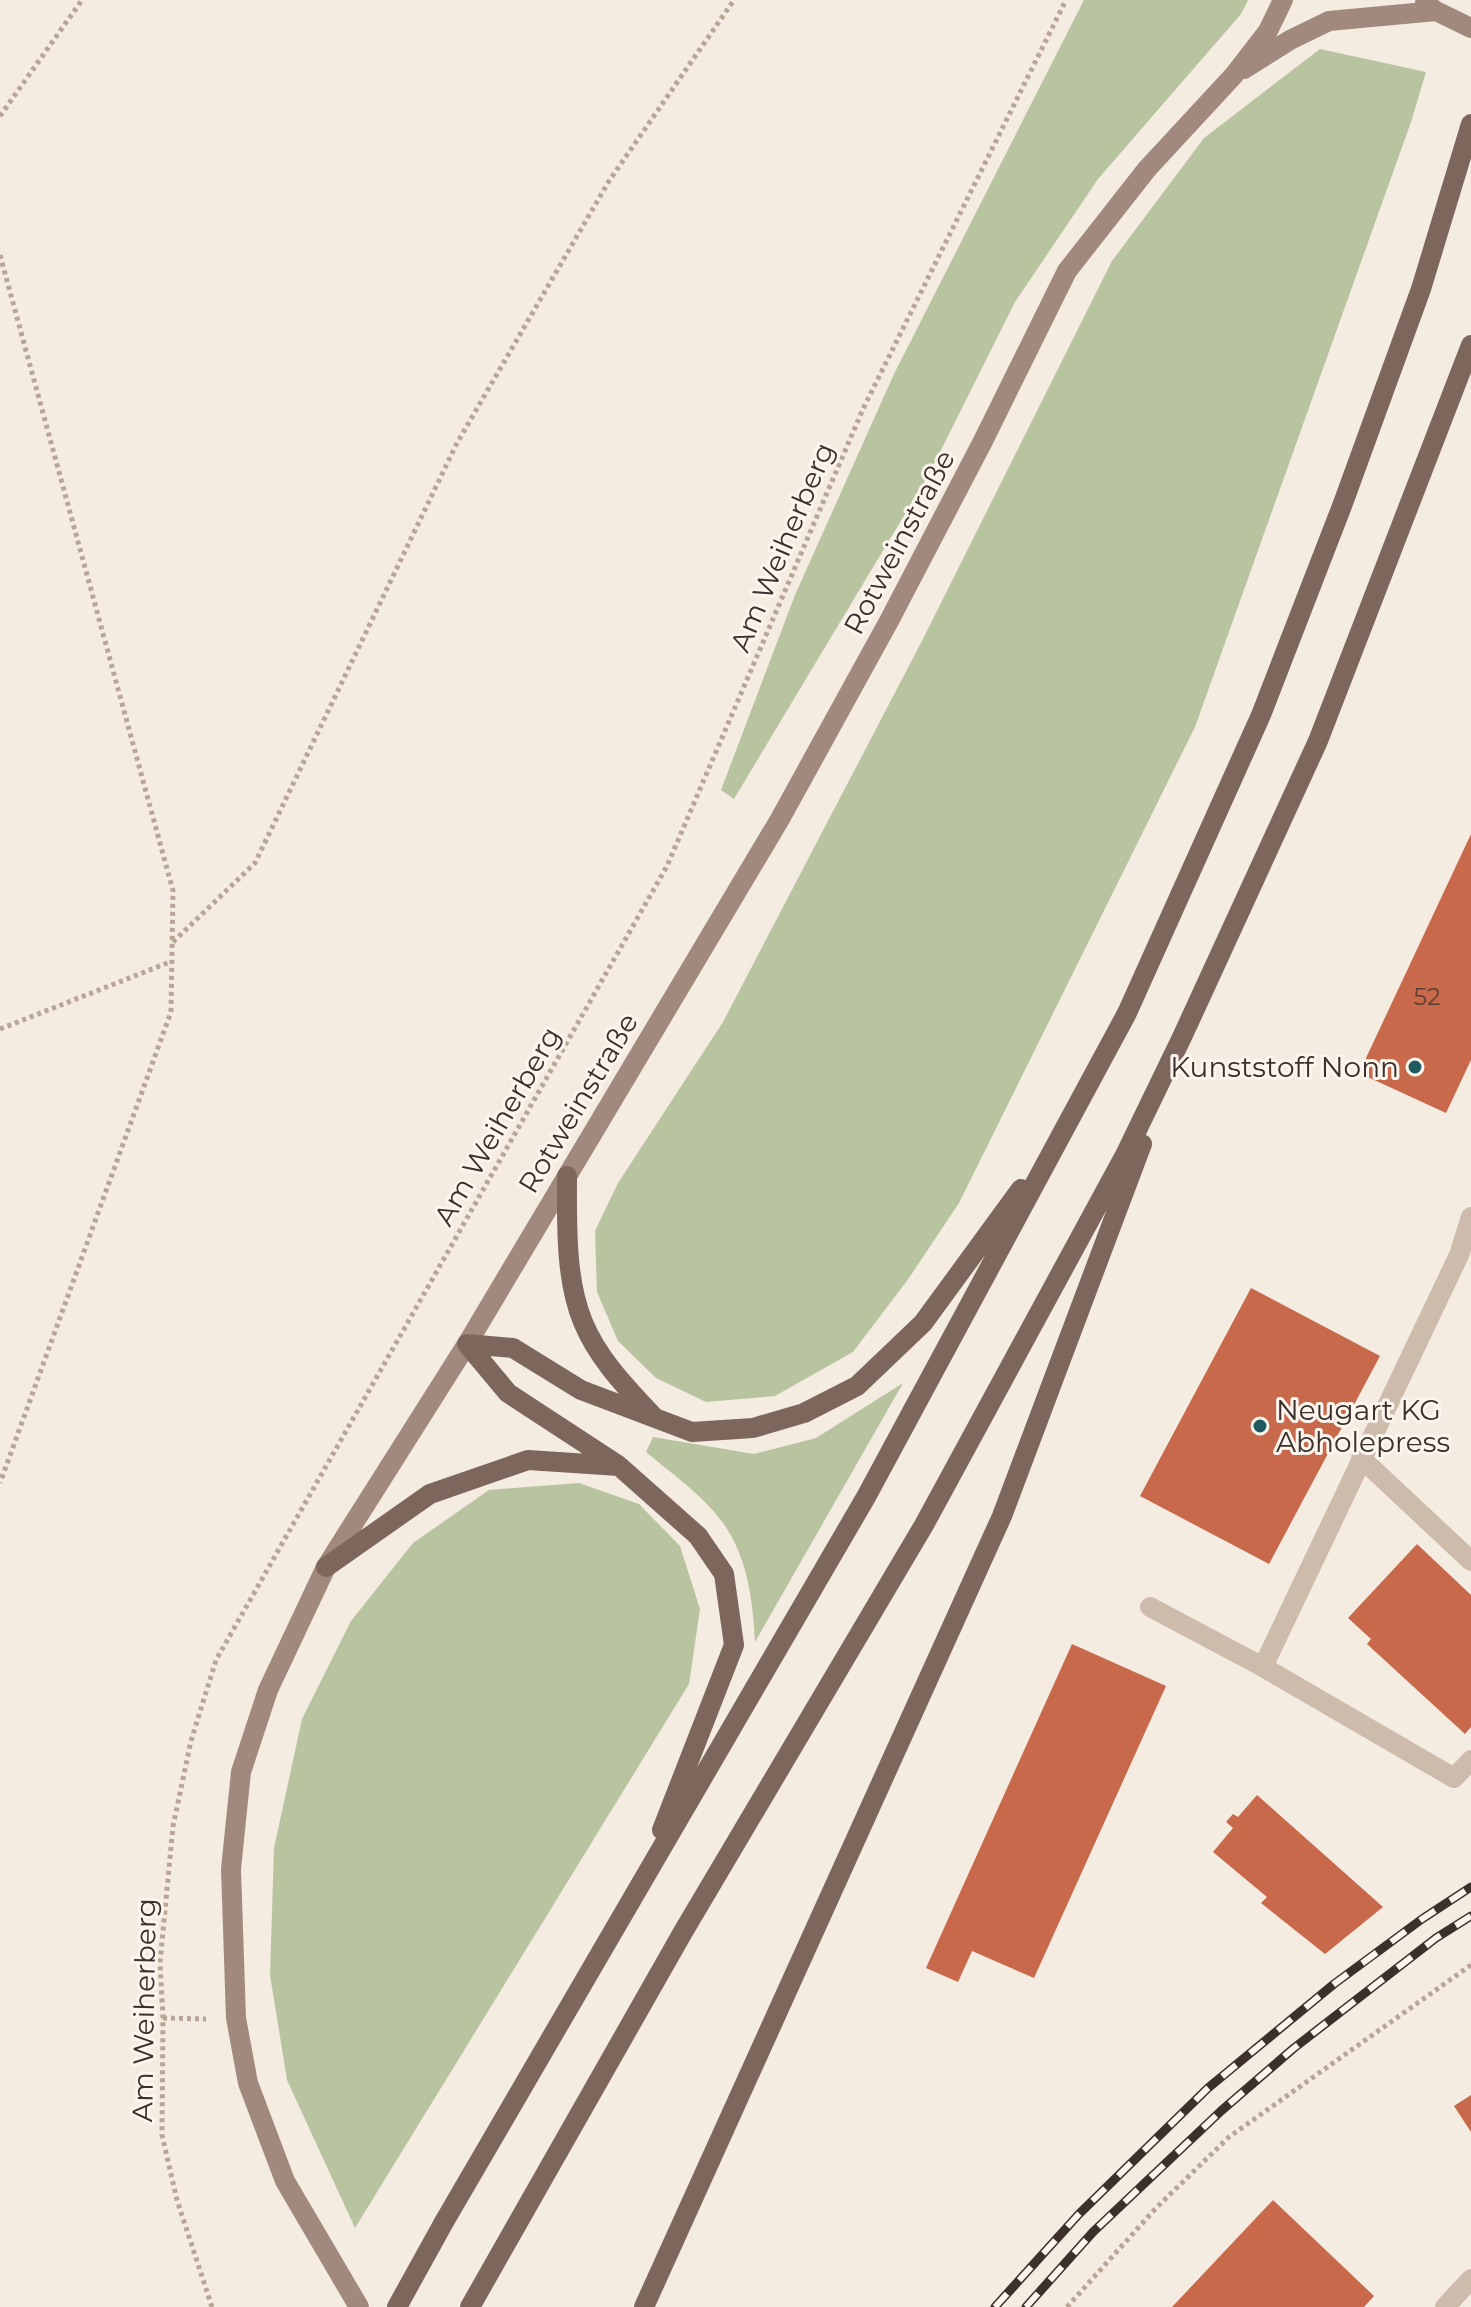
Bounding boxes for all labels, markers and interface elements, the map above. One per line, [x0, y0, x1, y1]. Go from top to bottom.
street label: Am Weiherberg [723, 437, 841, 657]
street label: Rotweinstraße [836, 444, 962, 640]
house number: 52 [1413, 982, 1441, 1011]
street label: Rotweinstraße [511, 1007, 645, 1199]
street label: Am Weiherberg [426, 1021, 568, 1231]
place label: Kunststoff Nonn [1170, 1050, 1399, 1084]
marker: Kunststoff Nonn [1406, 1058, 1424, 1076]
place label: Neugart KG Abholepress [1276, 1393, 1450, 1459]
marker: Neugart KG Abholepress [1251, 1417, 1269, 1435]
street label: Am Weiherberg [125, 1898, 163, 2122]

